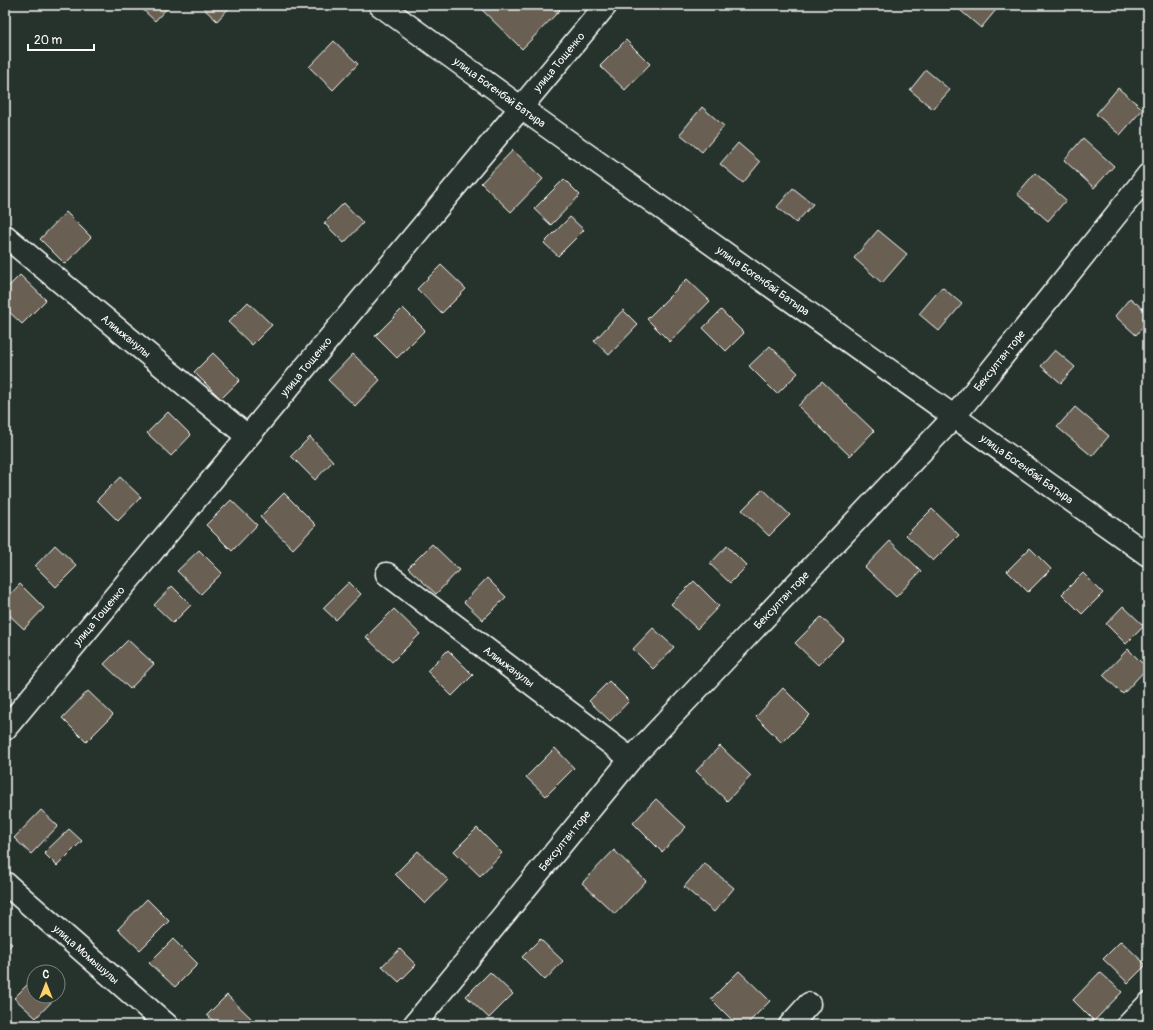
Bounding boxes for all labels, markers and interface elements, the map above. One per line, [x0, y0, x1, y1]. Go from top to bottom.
scale bar [28, 26, 94, 52]
street label: улица Тощенко [530, 30, 588, 95]
text: 20 m [34, 33, 63, 48]
street label: улица Богенбай Батыра [450, 54, 548, 130]
street label: улица Богенбай Батыра [713, 243, 812, 318]
street label: Алимжанулы [98, 312, 153, 361]
street label: Бексултан торе [971, 327, 1028, 394]
street label: улица Тощенко [277, 335, 335, 400]
street label: улица Богенбай Батыра [977, 431, 1076, 507]
street label: Бексултан торе [751, 568, 812, 632]
street label: улица Тощенко [70, 584, 128, 649]
street label: Алимжанулы [481, 643, 537, 690]
street label: Бексултан торе [536, 808, 594, 874]
street label: улица Момышулы [50, 922, 122, 987]
north arrow [26, 964, 66, 1004]
text: С [43, 968, 50, 981]

